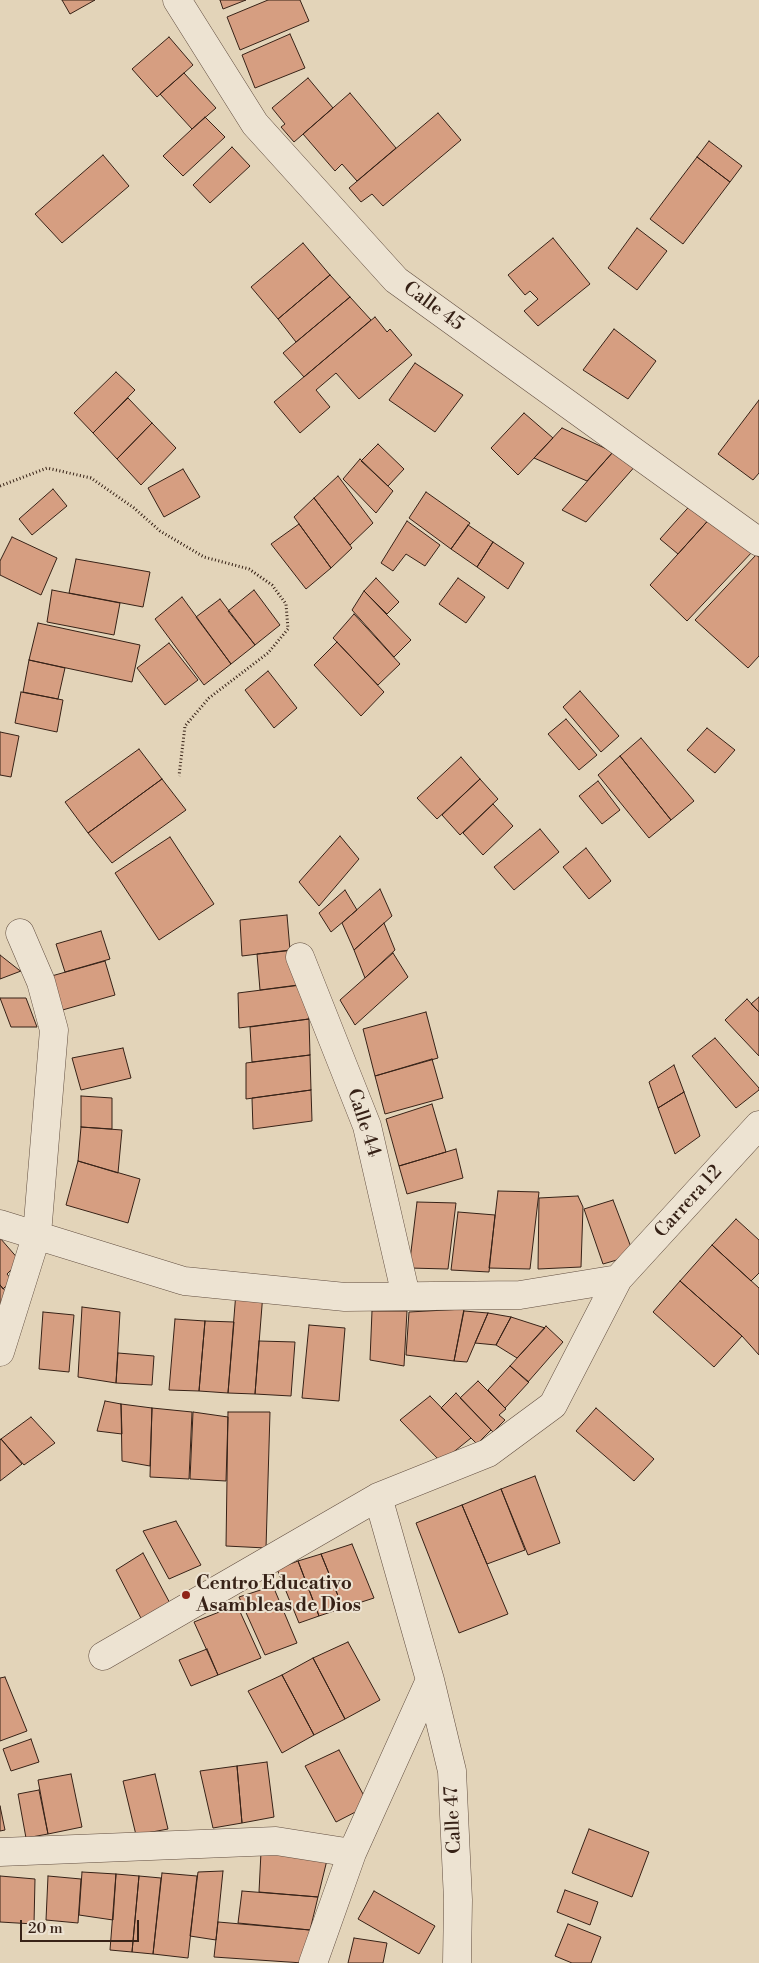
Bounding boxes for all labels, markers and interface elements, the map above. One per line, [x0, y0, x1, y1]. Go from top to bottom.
street label: Calle 45 [398, 277, 468, 337]
street label: Calle 44 [341, 1086, 385, 1160]
street label: Carrera 12 [650, 1161, 728, 1243]
place label: Centro Educativo Asambleas de Dios [196, 1573, 361, 1617]
marker: Centro Educativo Asambleas de Dios [180, 1589, 192, 1601]
street label: Calle 47 [441, 1786, 467, 1854]
scale bar [22, 1910, 141, 1942]
text: 20 m [28, 1919, 63, 1938]

